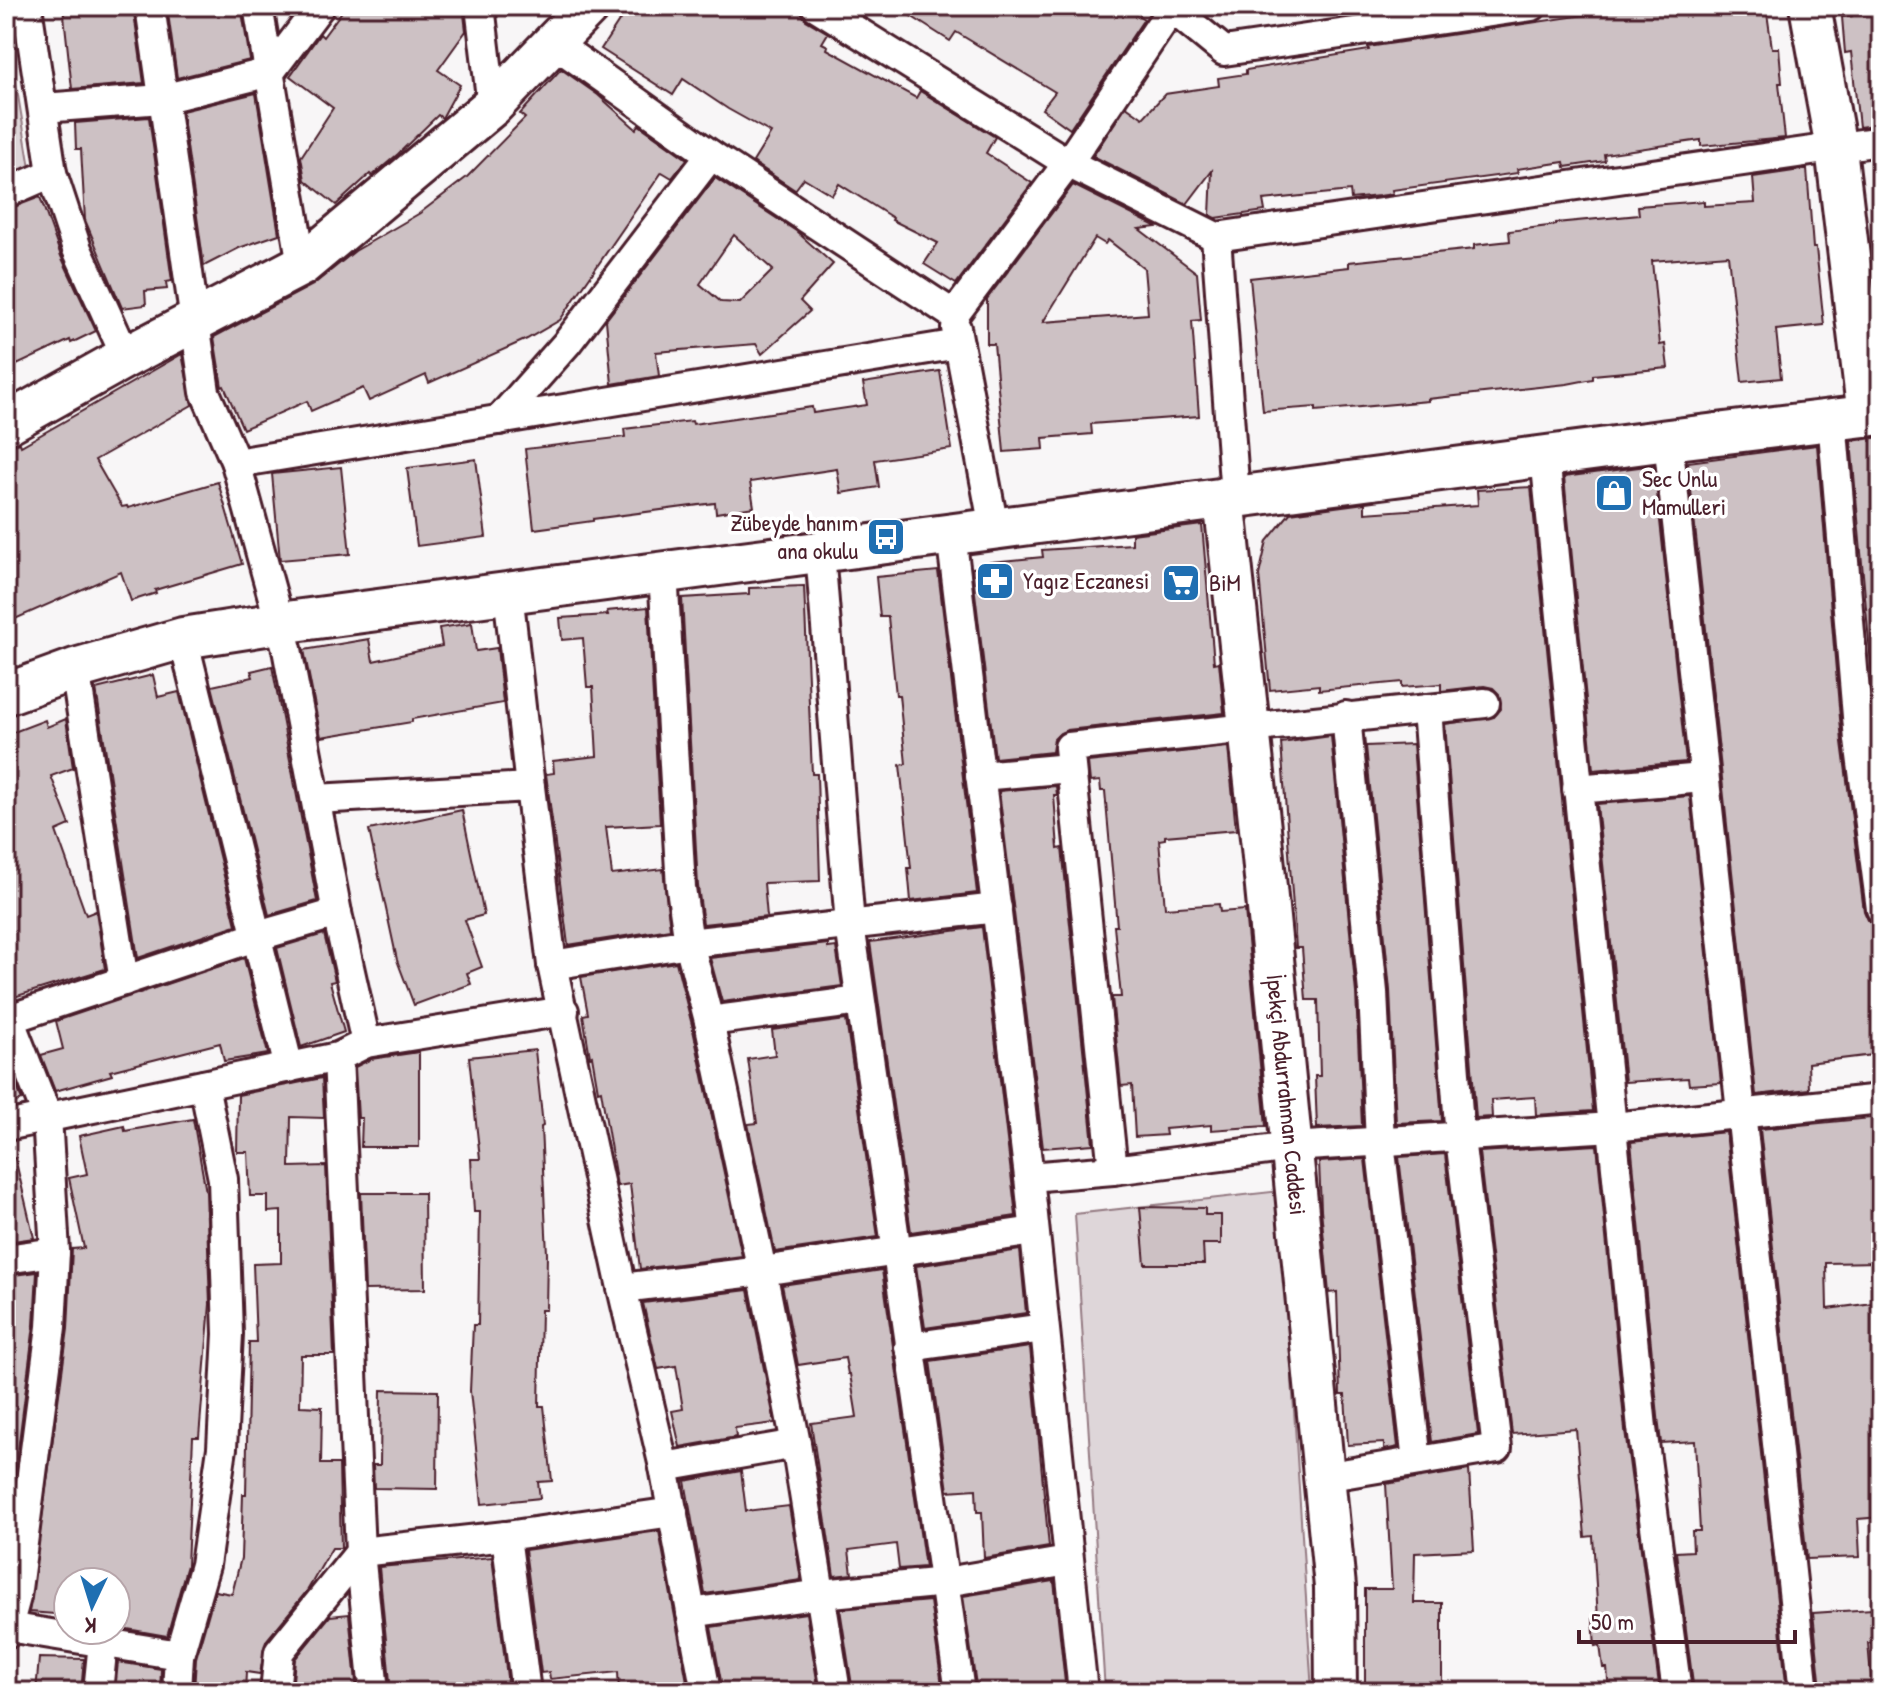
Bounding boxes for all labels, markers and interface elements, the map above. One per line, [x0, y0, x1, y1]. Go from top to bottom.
place label: Sec Unlu Mamulleri [1642, 462, 1726, 522]
shop icon: Sec Unlu Mamulleri [1593, 472, 1635, 514]
place label: Zübeyde hanım ana okulu [730, 506, 858, 566]
bus stop icon: Zübeyde hanım ana okulu [865, 516, 907, 558]
pharmacy icon: Yagız Eczanesi [974, 560, 1016, 602]
supermarket icon: BiM [1160, 562, 1202, 604]
place label: Yagız Eczanesi [1023, 564, 1149, 596]
place label: BiM [1209, 566, 1241, 598]
street label: İpekçi Abdurrahman Caddesi [1260, 973, 1315, 1217]
north arrow [52, 1566, 132, 1646]
scale bar [1579, 1594, 1795, 1644]
text: 50 m [1591, 1605, 1634, 1637]
text: K [83, 1611, 97, 1641]

